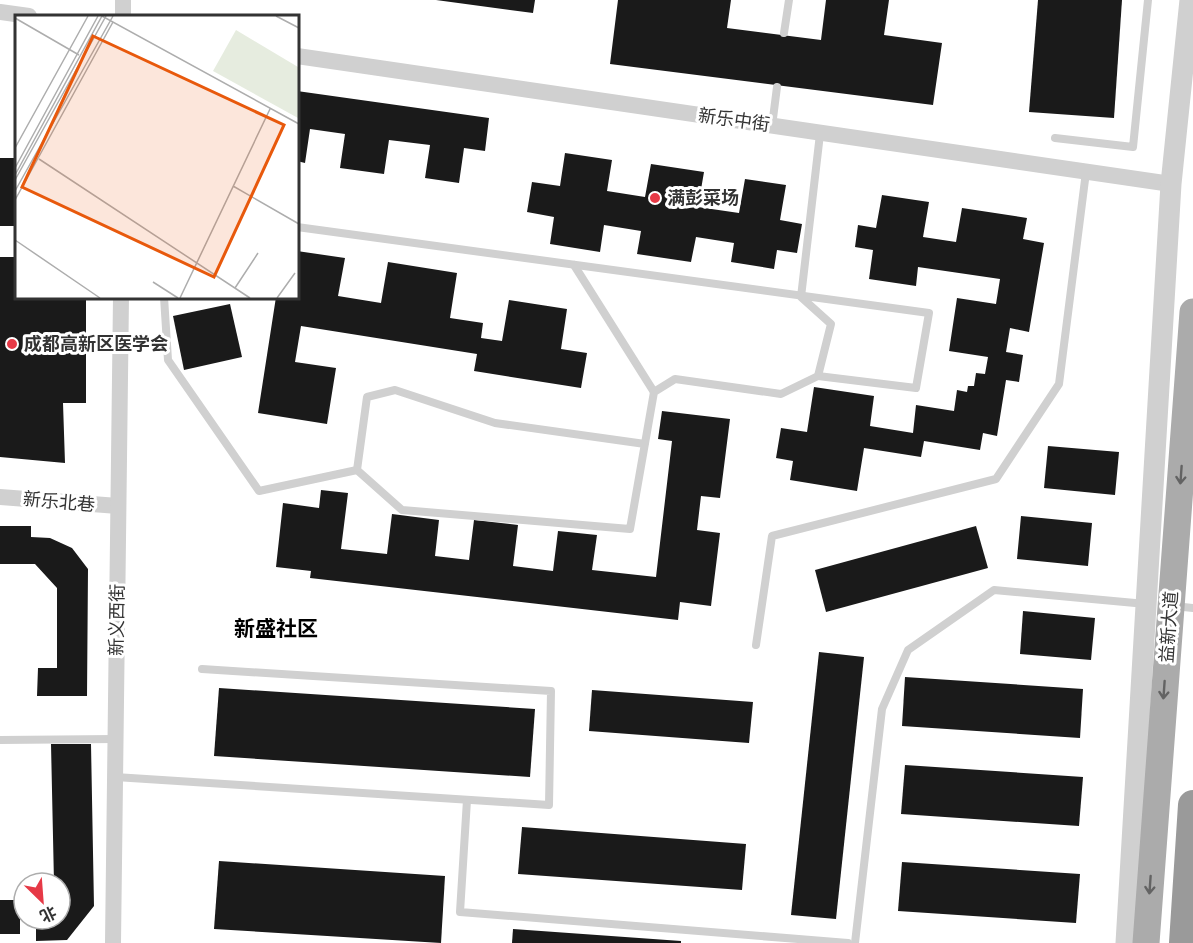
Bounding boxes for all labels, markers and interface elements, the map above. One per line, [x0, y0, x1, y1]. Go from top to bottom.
inset map [15, 15, 298, 298]
street label: 新乐中街 [697, 104, 771, 136]
place label: 满彭菜场 [667, 187, 739, 209]
marker: 满彭菜场 [648, 191, 662, 205]
place label: 成都高新区医学会 [24, 333, 168, 355]
marker: 成都高新区医学会 [5, 337, 19, 351]
one-way arrow [1175, 464, 1186, 484]
street label: 新乐北巷 [22, 488, 96, 516]
street label: 新义西街 [105, 584, 129, 656]
street label: 益新大道 [1156, 590, 1182, 664]
district label: 新盛社区 [234, 616, 318, 641]
one-way arrow [1158, 680, 1169, 700]
north arrow [12, 871, 72, 931]
one-way arrow [1144, 874, 1155, 894]
text: 北 [37, 902, 59, 926]

